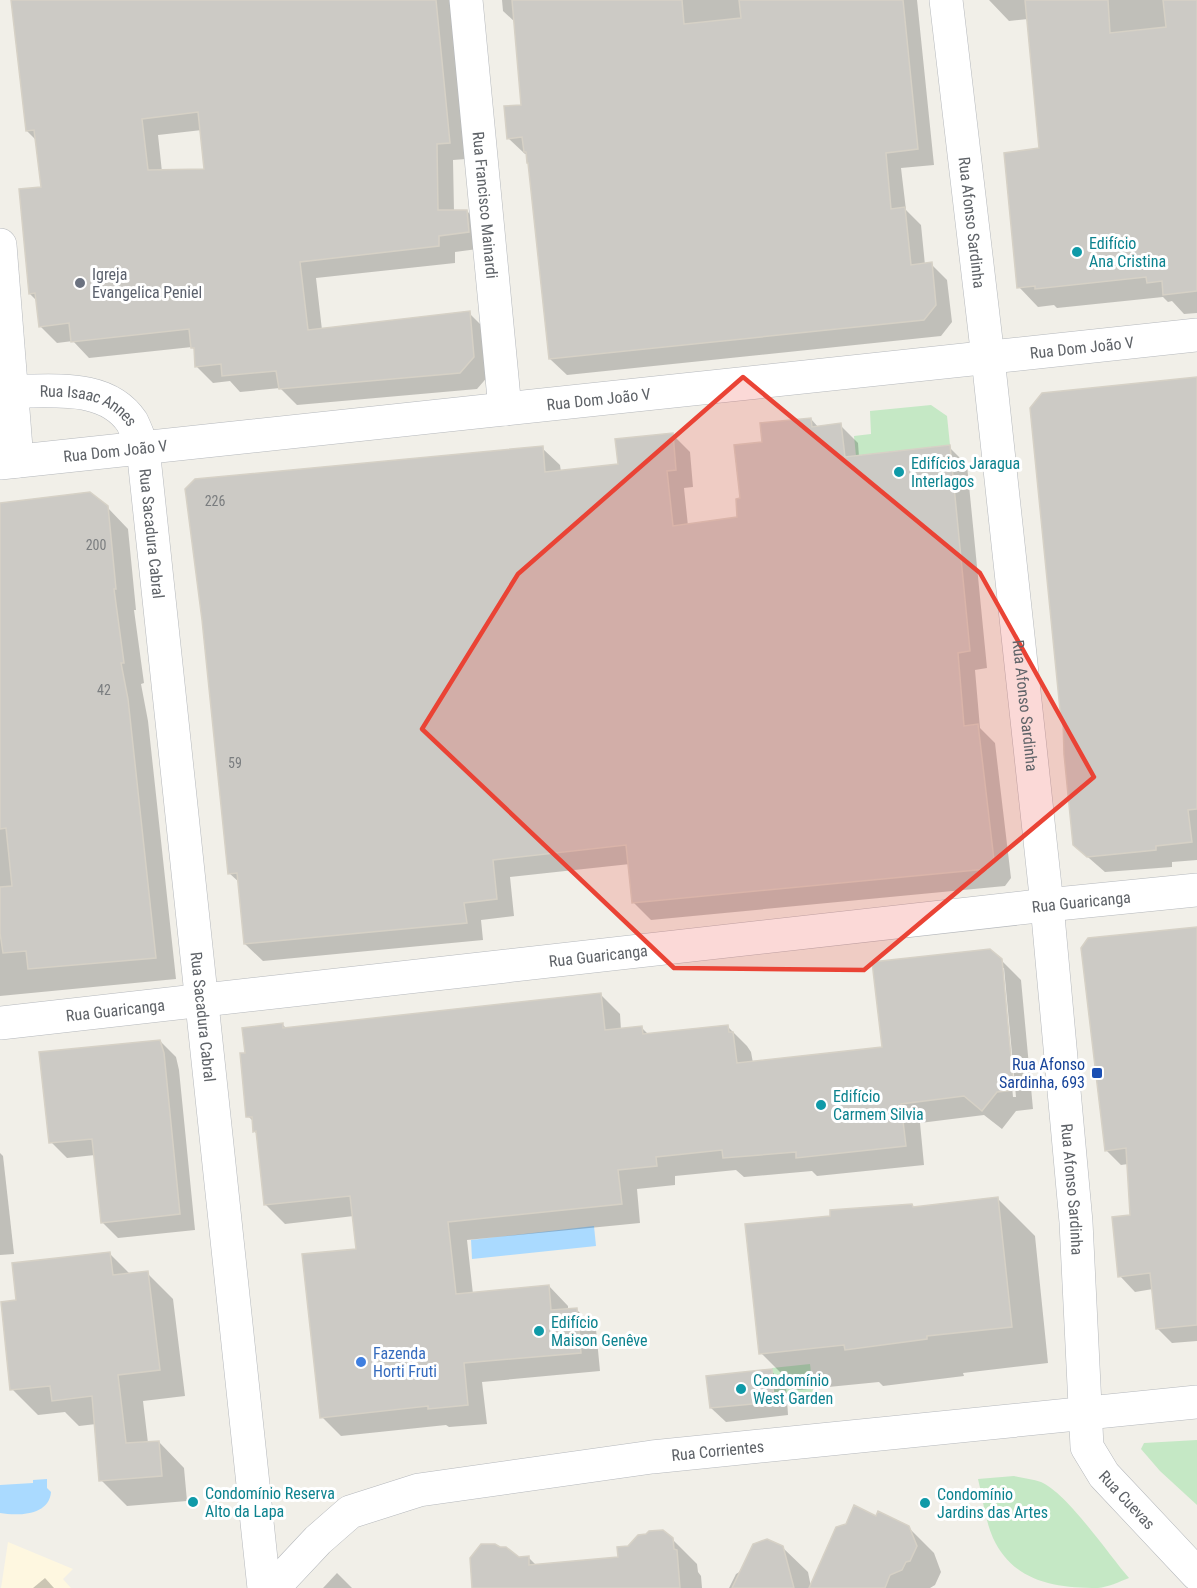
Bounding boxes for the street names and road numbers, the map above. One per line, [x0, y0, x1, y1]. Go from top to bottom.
street label: Rua Francisco Mainardi [469, 131, 502, 279]
street label: Rua Afonso Sardinha [955, 156, 989, 289]
street label: Rua Dom João V [1029, 332, 1135, 362]
street label: Rua Isaac Annes [40, 381, 141, 430]
street label: Rua Dom João V [546, 384, 652, 414]
street label: Rua Dom João V [62, 436, 168, 466]
street label: Rua Sacadura Cabral [136, 468, 168, 600]
street label: Rua Afonso Sardinha [1009, 639, 1042, 772]
street label: Rua Guaricanga [1031, 887, 1132, 916]
street label: Rua Guaricanga [548, 941, 649, 971]
street label: Rua Sacadura Cabral [187, 951, 220, 1083]
street label: Rua Guaricanga [65, 995, 166, 1025]
street label: Rua Afonso Sardinha [1058, 1123, 1087, 1256]
street label: Rua Corrientes [670, 1436, 765, 1464]
street label: Rua Cuevas [1095, 1467, 1159, 1533]

